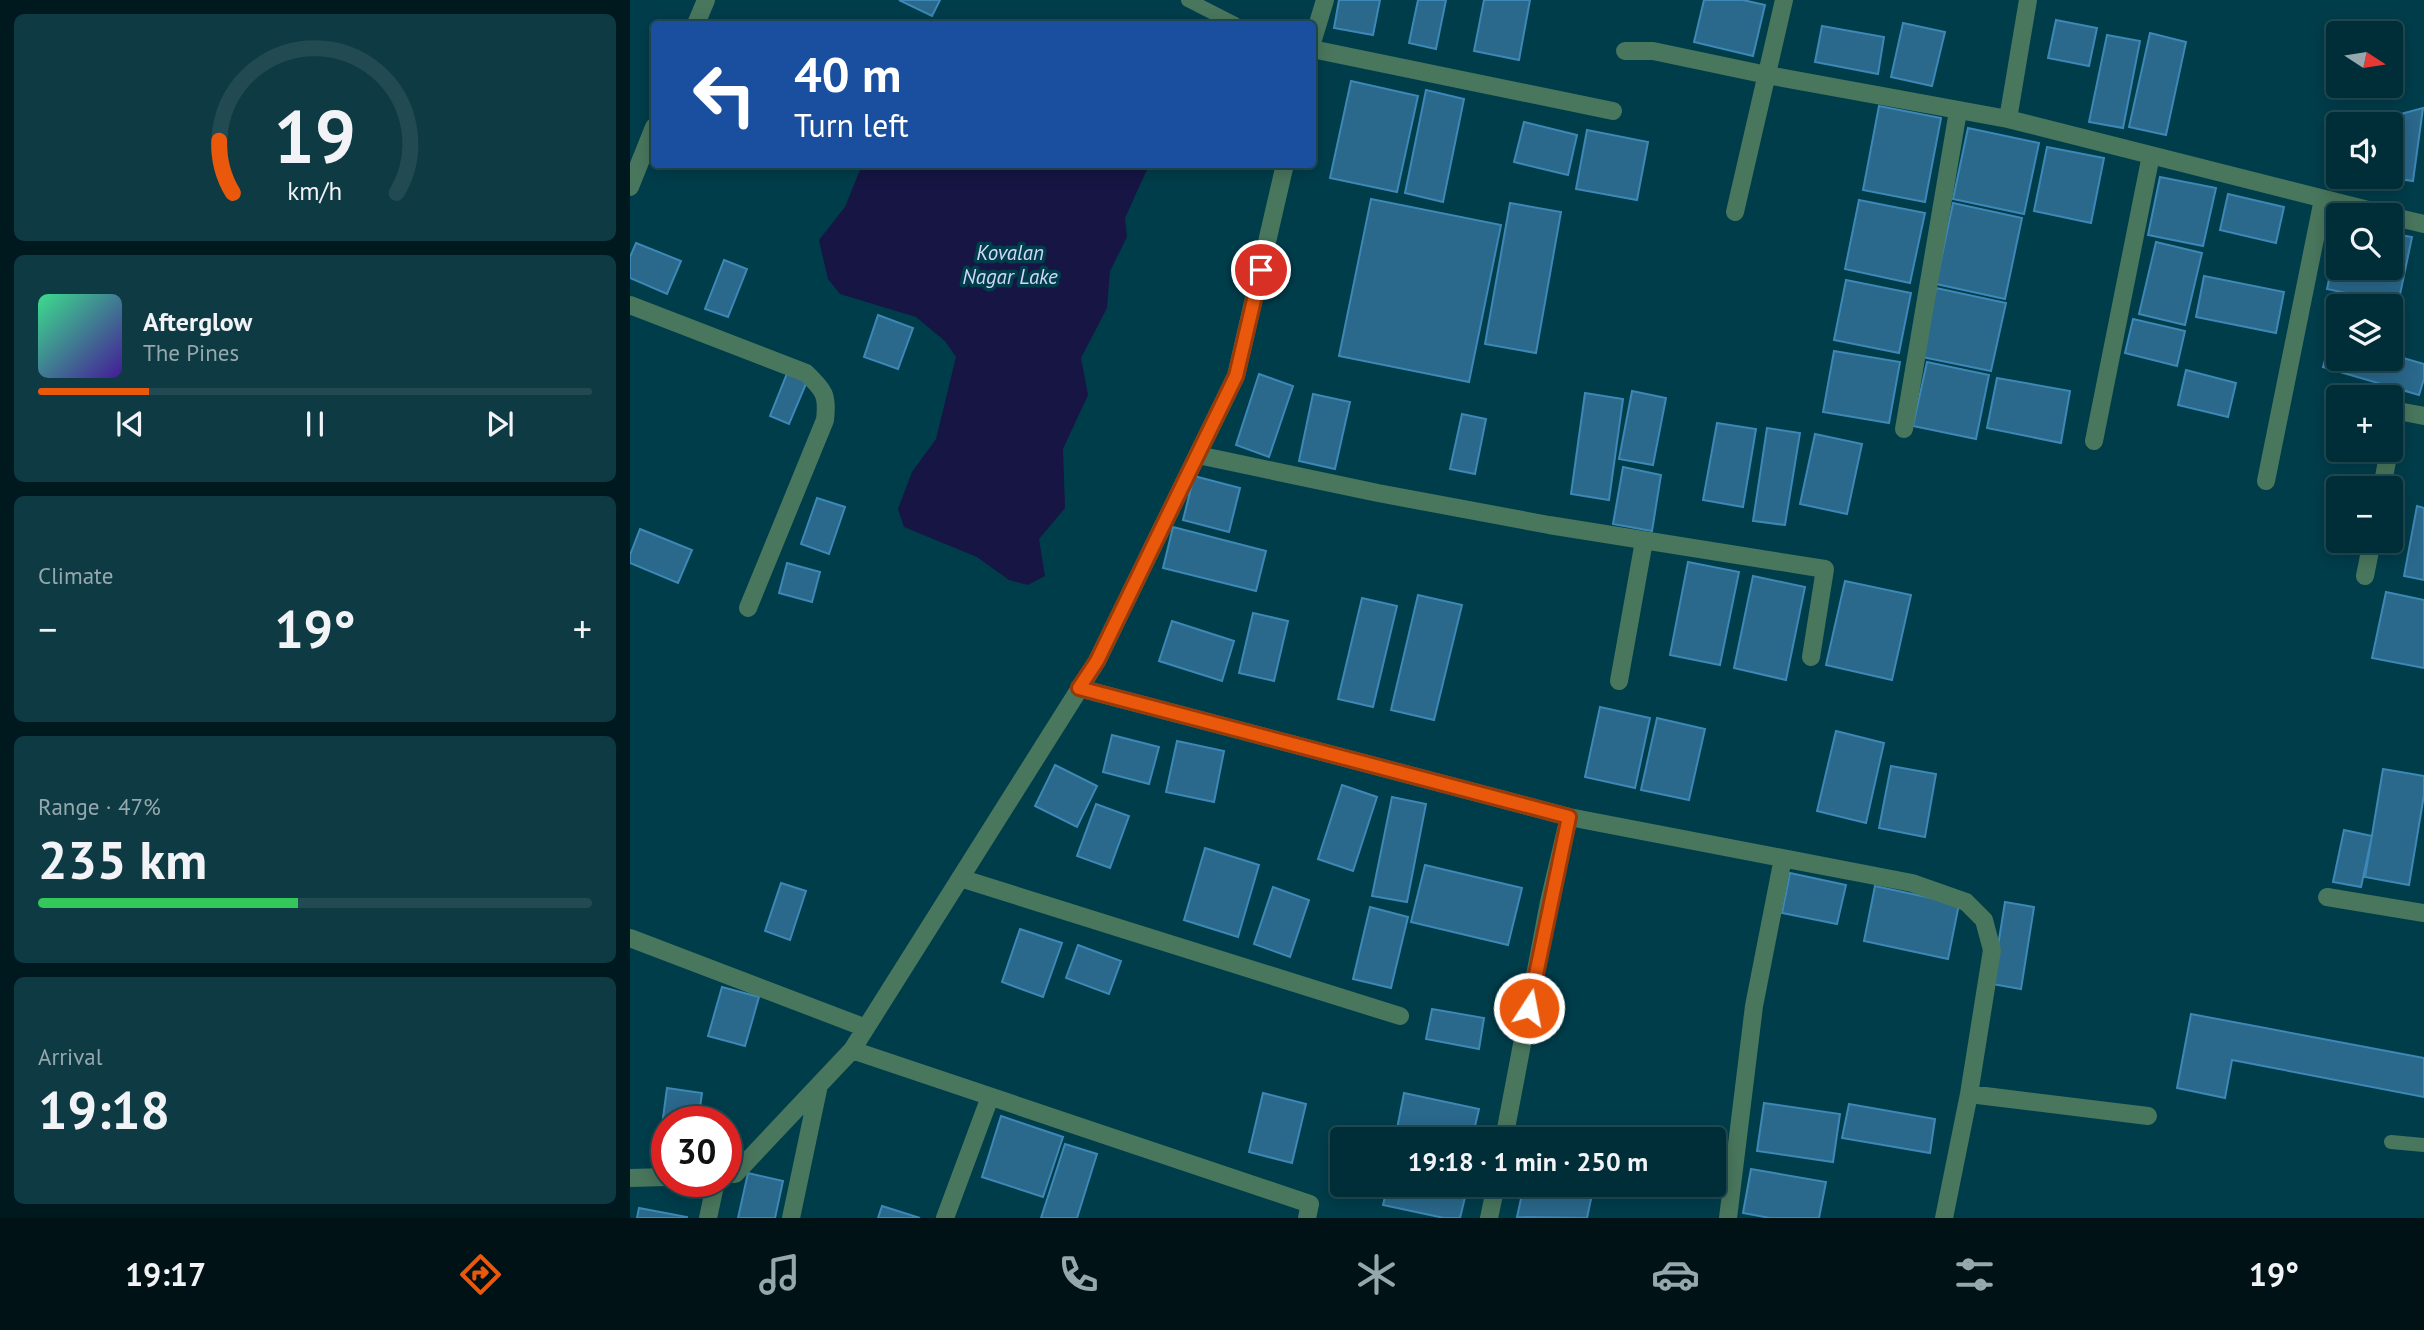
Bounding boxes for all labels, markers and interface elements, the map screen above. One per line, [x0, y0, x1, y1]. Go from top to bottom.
north arrow [2326, 21, 2403, 98]
map controls [2326, 21, 2403, 553]
text: 40 m [794, 42, 901, 106]
icon: left [679, 49, 770, 140]
text: 19 [274, 90, 356, 184]
text: Turn left [794, 104, 909, 146]
button: sound [2326, 112, 2403, 189]
text: km/h [288, 175, 342, 207]
button: search [2326, 203, 2403, 280]
water label: Kovalan Nagar Lake [962, 239, 1058, 290]
pin [1231, 240, 1291, 300]
icon: arrive [1242, 251, 1280, 289]
button: layers [2326, 294, 2403, 371]
text: Afterglow [143, 305, 252, 338]
text: The Pines [143, 338, 239, 367]
button: + [2326, 385, 2403, 462]
icon: previous [111, 405, 149, 443]
icon: pause [296, 405, 334, 443]
icon: next [481, 405, 519, 443]
button: − [2326, 476, 2403, 553]
text: Climate [38, 561, 113, 590]
text: 19° [274, 595, 356, 662]
text: − [38, 604, 57, 653]
text: + [573, 604, 592, 653]
text: Range · 47% [38, 792, 161, 821]
text: 235 km [38, 826, 207, 893]
position arrow [1492, 971, 1566, 1045]
text: Arrival [38, 1042, 102, 1071]
text: 19:18 [38, 1076, 170, 1143]
speed limit sign: 30 [651, 1106, 742, 1197]
text: 19:18 · 1 min · 250 m [1408, 1145, 1648, 1178]
icon: directions [456, 1250, 505, 1299]
icon: music [755, 1250, 804, 1299]
icon: phone [1054, 1250, 1103, 1299]
icon: climate [1352, 1250, 1401, 1299]
icon: car [1651, 1250, 1700, 1299]
icon: filters [1950, 1250, 1999, 1299]
text: 19:17 [125, 1253, 206, 1295]
text: 19° [2249, 1253, 2299, 1295]

